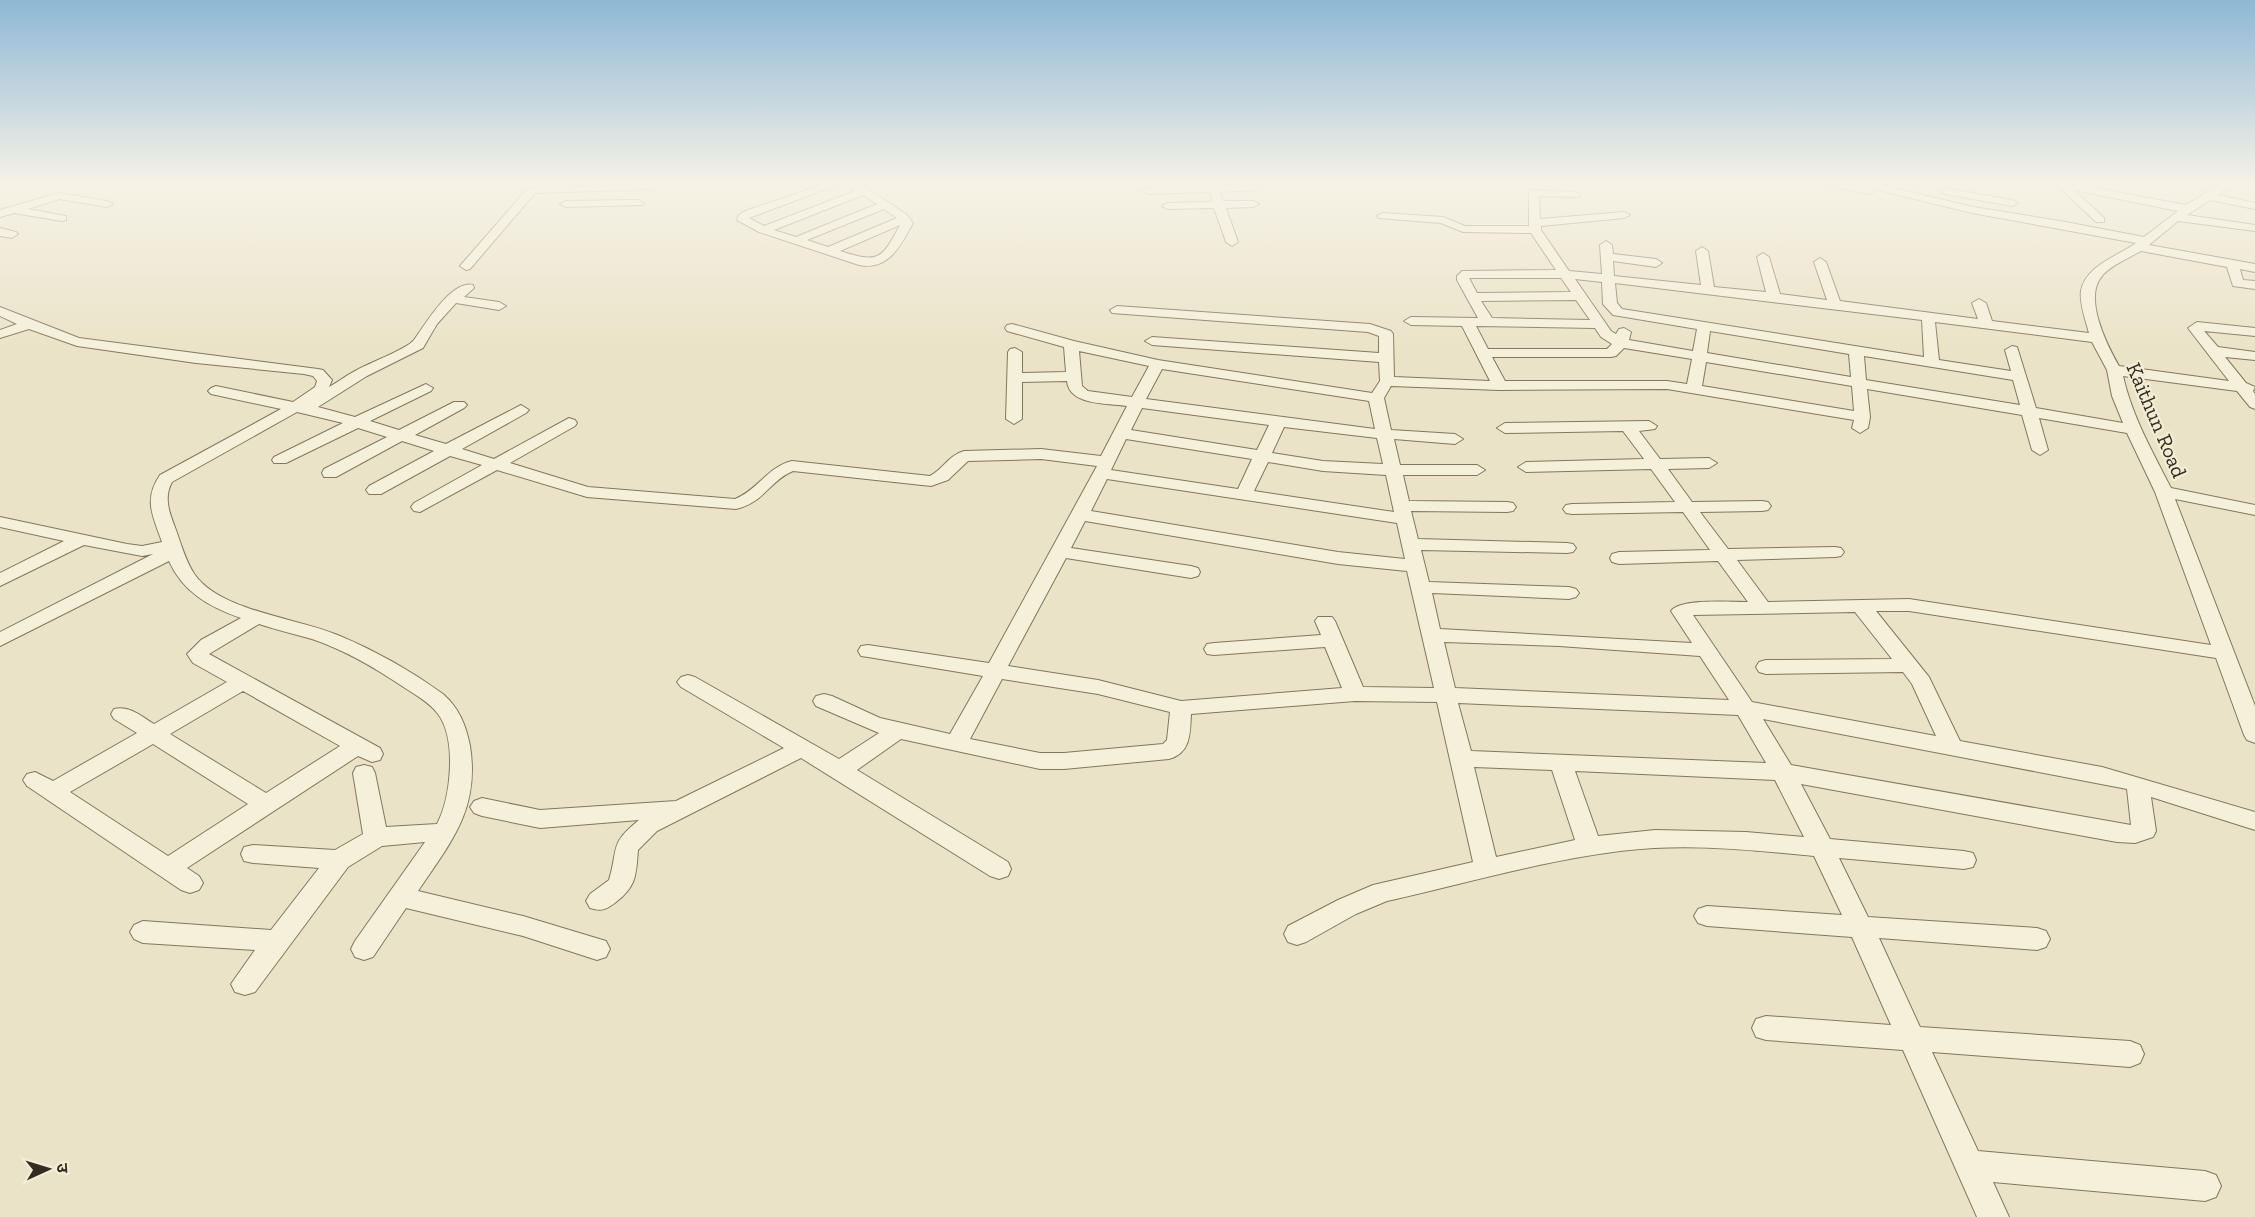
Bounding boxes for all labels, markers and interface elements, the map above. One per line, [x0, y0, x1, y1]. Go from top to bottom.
street label: Kaithun Road [2122, 359, 2193, 482]
north arrow [18, 1139, 78, 1199]
text: उ [53, 1163, 72, 1174]

